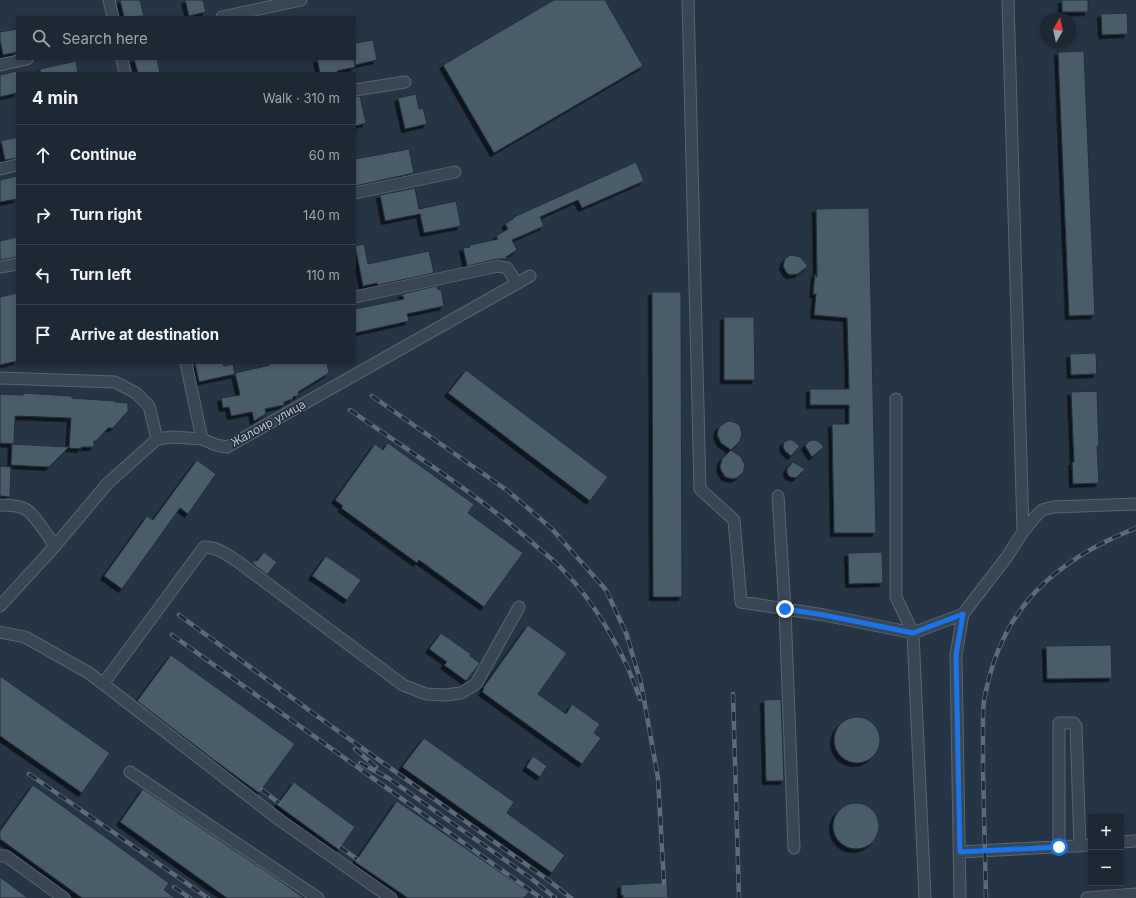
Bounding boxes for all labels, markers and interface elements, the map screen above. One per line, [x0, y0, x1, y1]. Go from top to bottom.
north arrow [1040, 12, 1076, 48]
search box [16, 16, 356, 60]
icon: search [30, 27, 52, 49]
text: Search here [62, 29, 148, 48]
text: 4 min [32, 88, 78, 108]
text: Walk · 310 m [263, 90, 340, 106]
icon: ahead [32, 144, 54, 166]
text: Continue [70, 145, 137, 164]
text: 60 m [309, 147, 340, 163]
icon: right [32, 204, 54, 226]
text: Turn right [70, 205, 142, 224]
text: 140 m [303, 207, 340, 223]
icon: left [32, 264, 54, 286]
text: Turn left [70, 265, 131, 284]
text: 110 m [306, 267, 340, 283]
icon: arrive [32, 324, 54, 346]
text: Arrive at destination [70, 325, 219, 344]
street label: Жалоир улица [228, 396, 308, 450]
route end [776, 600, 794, 618]
map controls [1088, 814, 1124, 886]
button: + [1088, 814, 1124, 850]
route start [1050, 838, 1068, 856]
button: − [1088, 850, 1124, 886]

